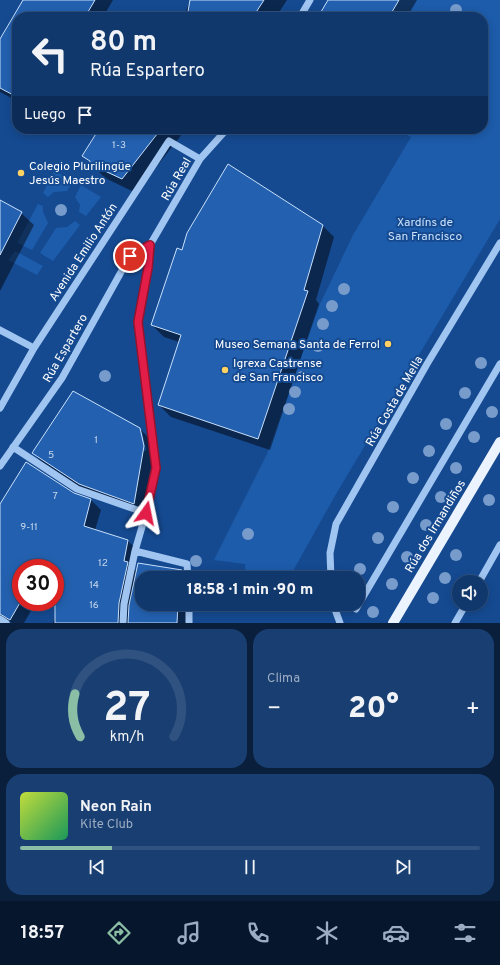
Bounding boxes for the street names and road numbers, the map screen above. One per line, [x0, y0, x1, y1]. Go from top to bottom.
street label: Rúa Real [158, 155, 196, 204]
street label: Avenida Emilio Antón [46, 200, 122, 305]
street label: Rúa Espartero [40, 311, 92, 386]
street label: Rúa Costa de Mella [362, 353, 427, 450]
street label: Rúa dos Irmandiños [402, 477, 470, 576]

